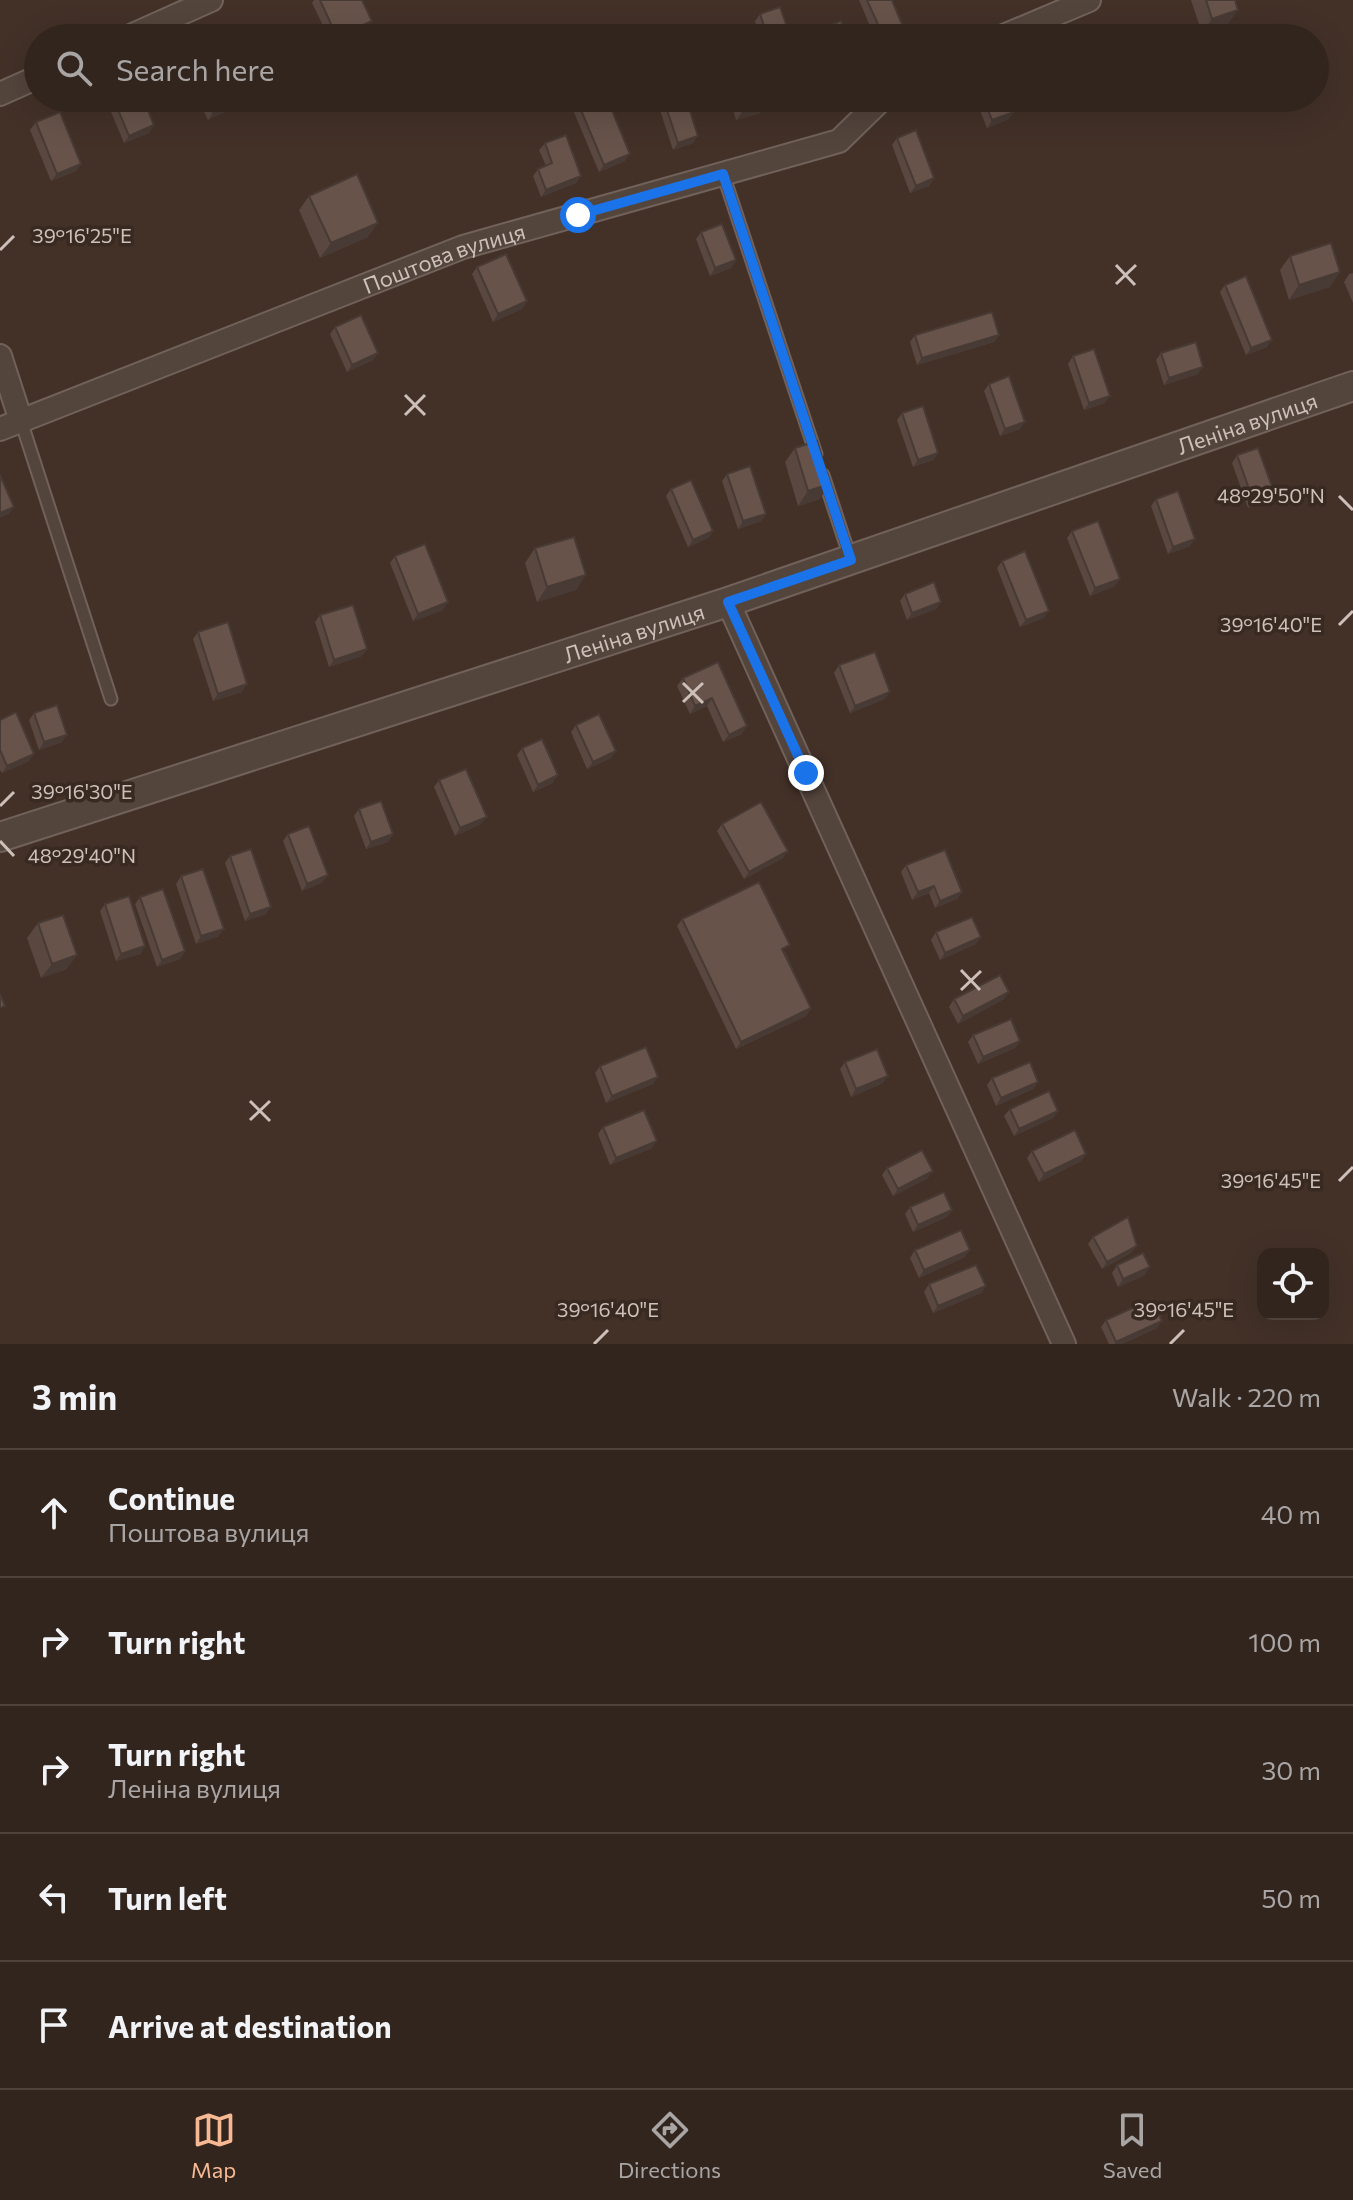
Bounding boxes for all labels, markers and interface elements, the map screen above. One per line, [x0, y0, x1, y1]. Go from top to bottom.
search box [24, 24, 1329, 112]
icon: search [52, 46, 96, 90]
text: Search here [116, 50, 275, 87]
route start [560, 197, 596, 233]
street label: Поштова вулиця [359, 217, 528, 299]
text: 39°16'25"E [32, 223, 132, 247]
street label: Леніна вулиця [1173, 386, 1321, 459]
text: 48°29'50"N [1217, 483, 1325, 507]
street label: Леніна вулиця [560, 597, 708, 668]
text: 39°16'40"E [1220, 612, 1322, 636]
route end [788, 755, 824, 791]
text: 39°16'30"E [31, 779, 133, 803]
text: 48°29'40"N [28, 843, 136, 867]
text: 39°16'45"E [1221, 1168, 1321, 1192]
map controls [1257, 1248, 1329, 1320]
button: locate [1257, 1248, 1329, 1320]
text: 39°16'40"E [557, 1297, 659, 1321]
text: 39°16'45"E [1134, 1297, 1234, 1321]
text: 3 min [32, 1375, 117, 1417]
text: Walk · 220 m [1172, 1381, 1321, 1412]
text: Continue [108, 1479, 235, 1516]
icon: ahead [32, 1491, 76, 1535]
text: 40 m [1261, 1498, 1321, 1529]
text: Поштова вулиця [108, 1516, 309, 1547]
icon: right [32, 1619, 76, 1663]
text: Turn right [108, 1623, 245, 1660]
text: 100 m [1248, 1626, 1321, 1657]
text: Turn right [108, 1735, 245, 1772]
icon: right [32, 1747, 76, 1791]
text: 30 m [1262, 1754, 1321, 1785]
text: Леніна вулиця [108, 1772, 281, 1803]
icon: left [32, 1875, 76, 1919]
text: Turn left [108, 1879, 227, 1916]
text: 50 m [1261, 1882, 1321, 1913]
icon: arrive [32, 2003, 76, 2047]
text: Arrive at destination [108, 2007, 392, 2044]
tab: Map [191, 2108, 236, 2183]
tab: Directions [618, 2108, 721, 2183]
tab: Saved [1103, 2108, 1162, 2183]

